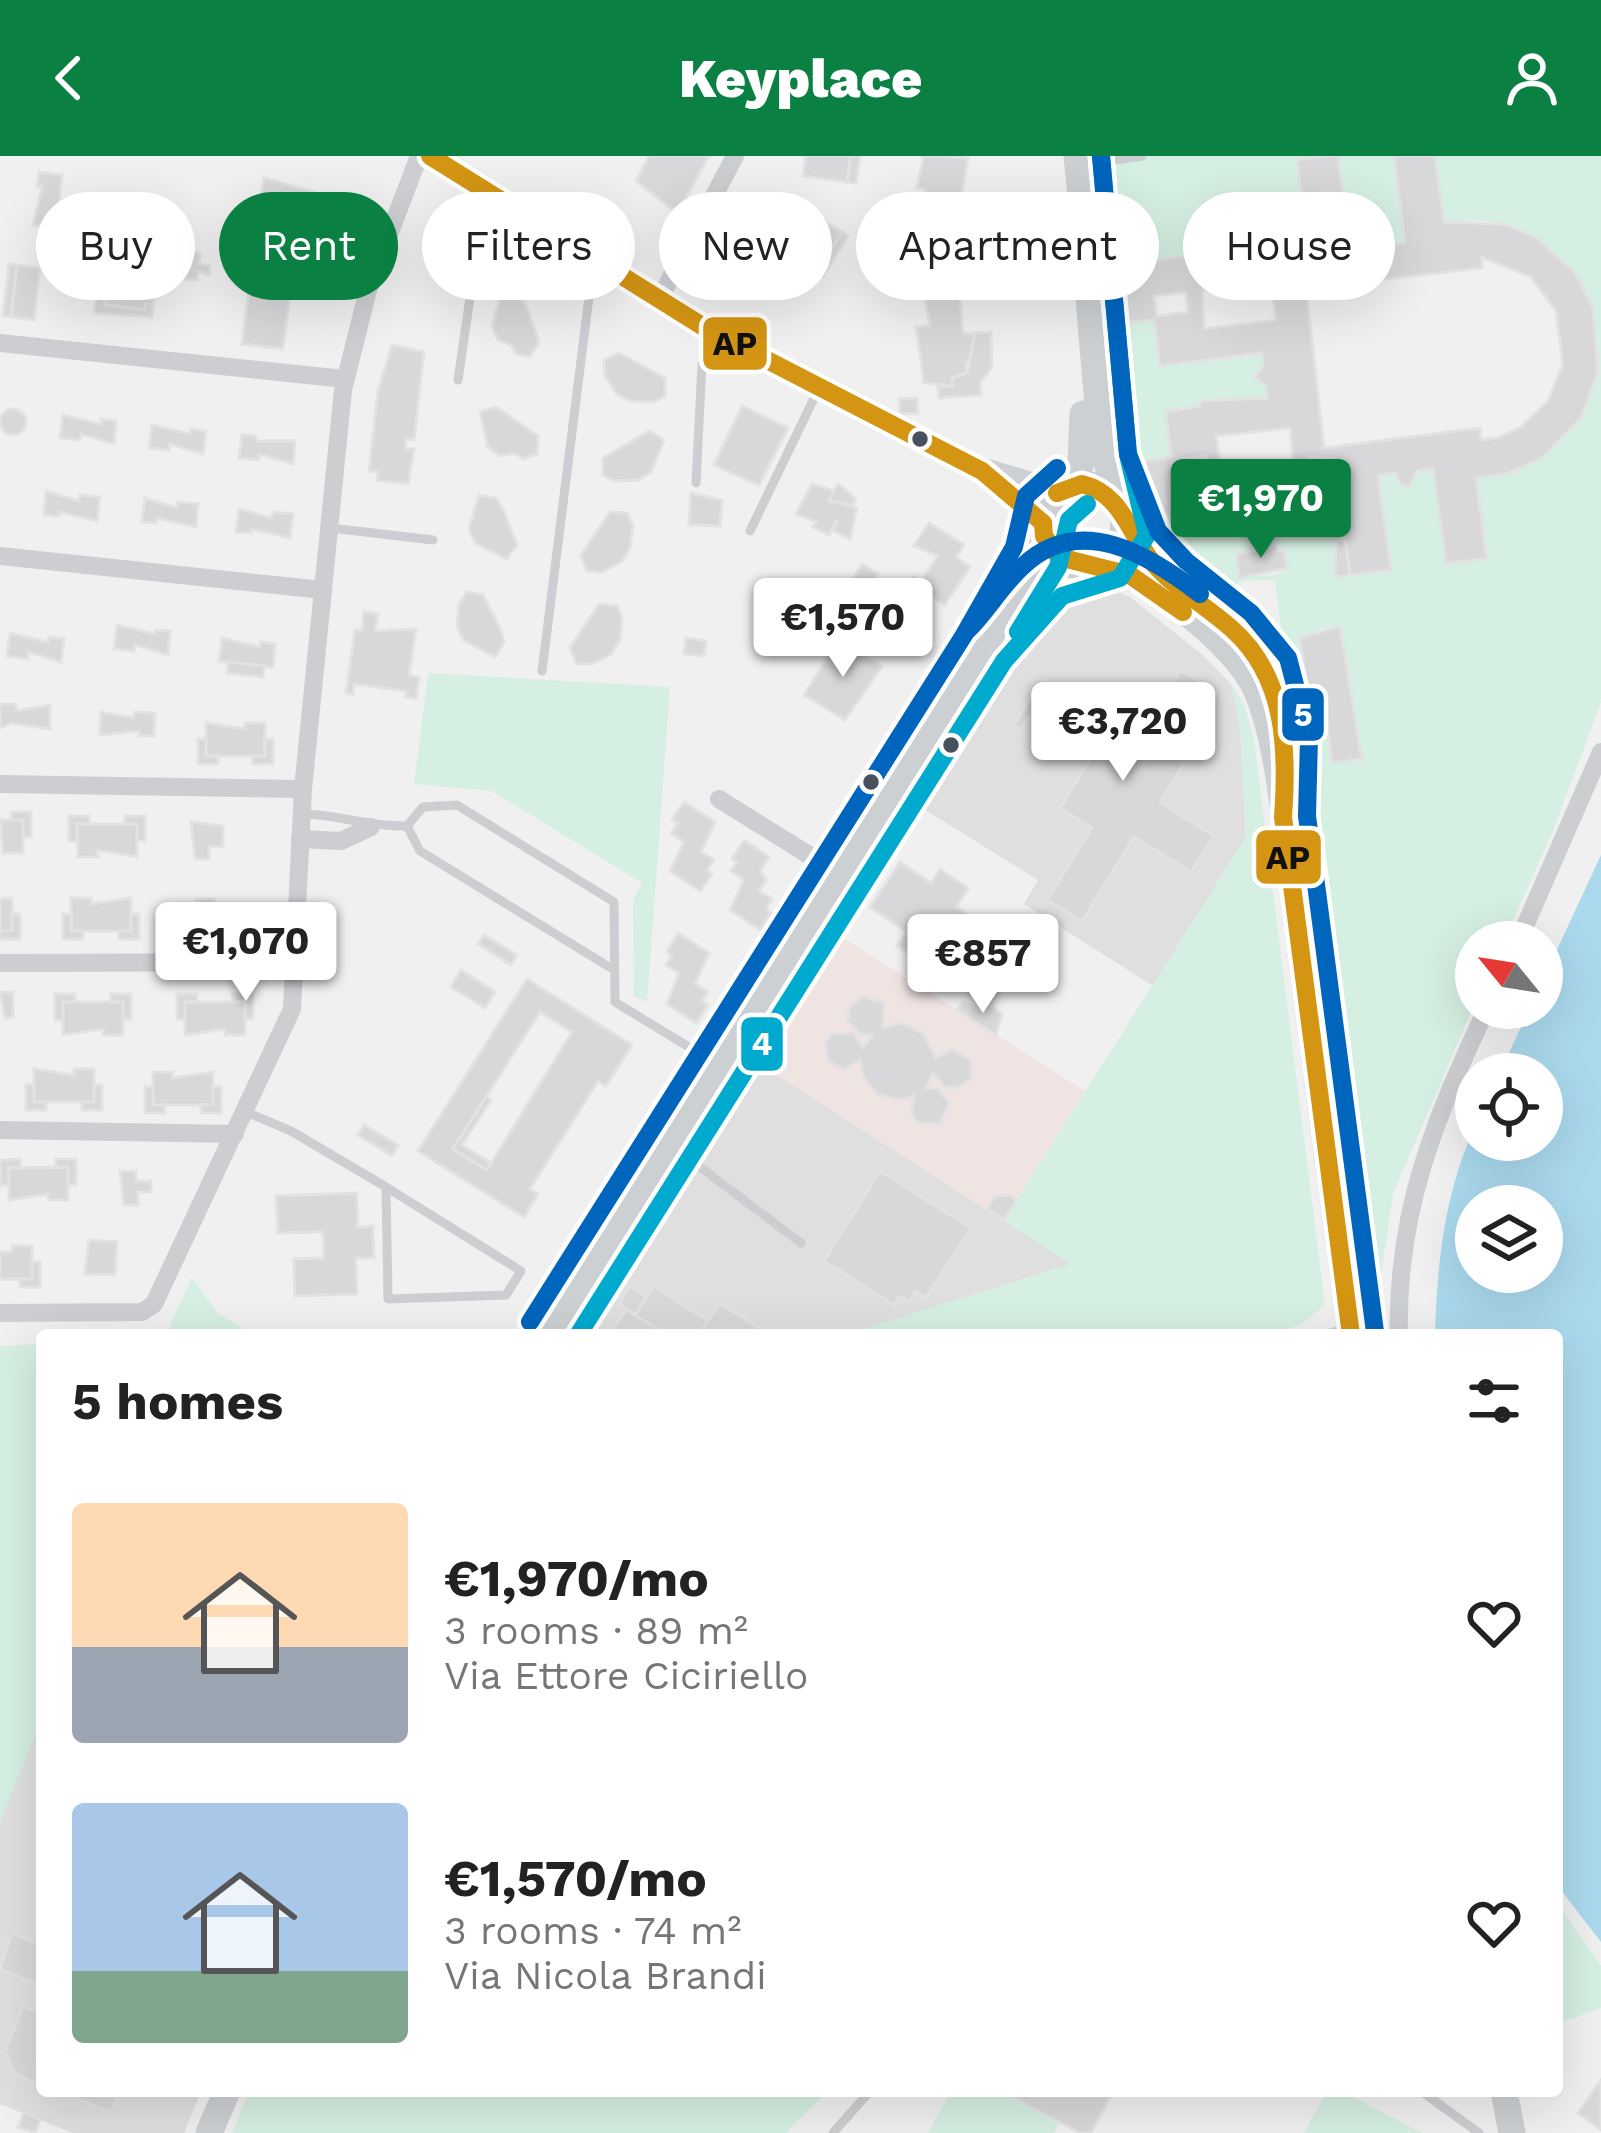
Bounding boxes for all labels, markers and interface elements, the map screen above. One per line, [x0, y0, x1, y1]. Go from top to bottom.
icon: back [36, 45, 102, 111]
icon: person [1499, 45, 1565, 111]
text: Keyplace [679, 47, 922, 110]
chip: Buy [36, 192, 195, 300]
chip: Rent [219, 192, 398, 300]
chip: Filters [422, 192, 635, 300]
chip: New [659, 192, 832, 300]
chip: Apartment [856, 192, 1159, 300]
chip: House [1183, 192, 1395, 300]
line badge: AP [701, 315, 769, 372]
text: AP [713, 324, 757, 363]
unlabelled marker [909, 428, 931, 450]
pin: €1,970 [1163, 459, 1359, 561]
text: €1,970 [1198, 475, 1324, 520]
pin: €1,570 [745, 578, 941, 680]
text: €1,570 [781, 594, 905, 639]
pin: €3,720 [1025, 682, 1221, 784]
line badge: 5 [1280, 686, 1326, 743]
text: 5 [1293, 695, 1313, 734]
text: €3,720 [1058, 698, 1188, 743]
unlabelled marker [940, 734, 962, 756]
unlabelled marker [860, 771, 882, 793]
line badge: AP [1254, 828, 1323, 886]
text: AP [1266, 838, 1310, 877]
pin: €1,070 [148, 902, 344, 1004]
pin: €857 [912, 914, 1054, 1016]
text: €1,070 [182, 918, 310, 963]
north arrow [1455, 921, 1563, 1029]
map controls [1455, 921, 1563, 1293]
text: €857 [934, 930, 1032, 975]
line badge: 4 [739, 1015, 785, 1073]
text: 4 [751, 1024, 773, 1063]
button: locate [1455, 1053, 1563, 1161]
button: layers [1455, 1185, 1563, 1293]
icon: filters [1461, 1368, 1527, 1434]
text: 5 homes [72, 1372, 283, 1431]
text: €1,970/mo [444, 1549, 709, 1608]
icon: home [168, 1551, 312, 1695]
icon: heart [1461, 1590, 1527, 1656]
text: 3 rooms · 89 m² [444, 1608, 748, 1653]
text: Via Ettore Ciciriello [444, 1653, 808, 1698]
text: €1,570/mo [444, 1849, 707, 1908]
icon: home [168, 1851, 312, 1995]
icon: heart [1461, 1890, 1527, 1956]
text: 3 rooms · 74 m² [444, 1908, 742, 1953]
text: Via Nicola Brandi [444, 1953, 767, 1998]

